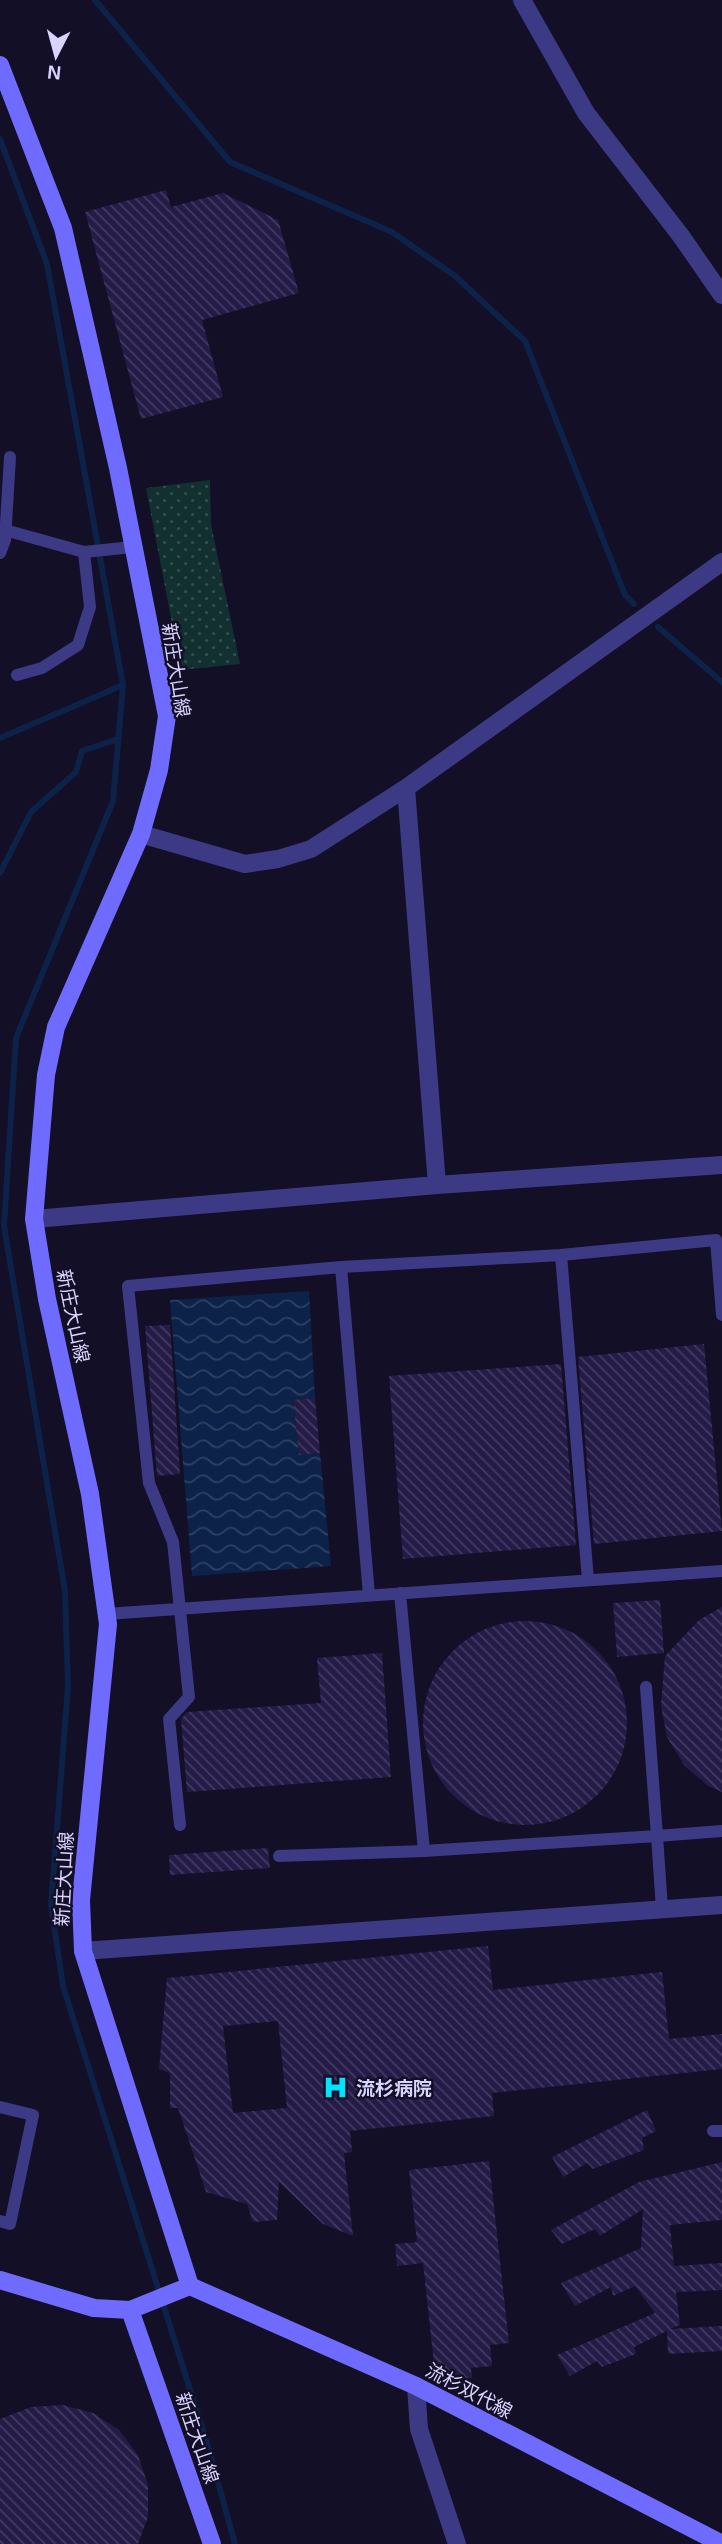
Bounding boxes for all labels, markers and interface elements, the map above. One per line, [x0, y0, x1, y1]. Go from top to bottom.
north arrow [21, 21, 91, 91]
text: N [46, 61, 62, 84]
street label: 新庄大山線 [158, 621, 194, 719]
street label: 新庄大山線 [53, 1267, 93, 1365]
street label: 新庄大山線 [51, 1831, 77, 1927]
hospital icon: 流杉病院 [322, 2074, 350, 2102]
place label: 流杉病院 [356, 2078, 432, 2099]
street label: 流杉双代線 [422, 2359, 516, 2423]
street label: 新庄大山線 [172, 2390, 222, 2486]

